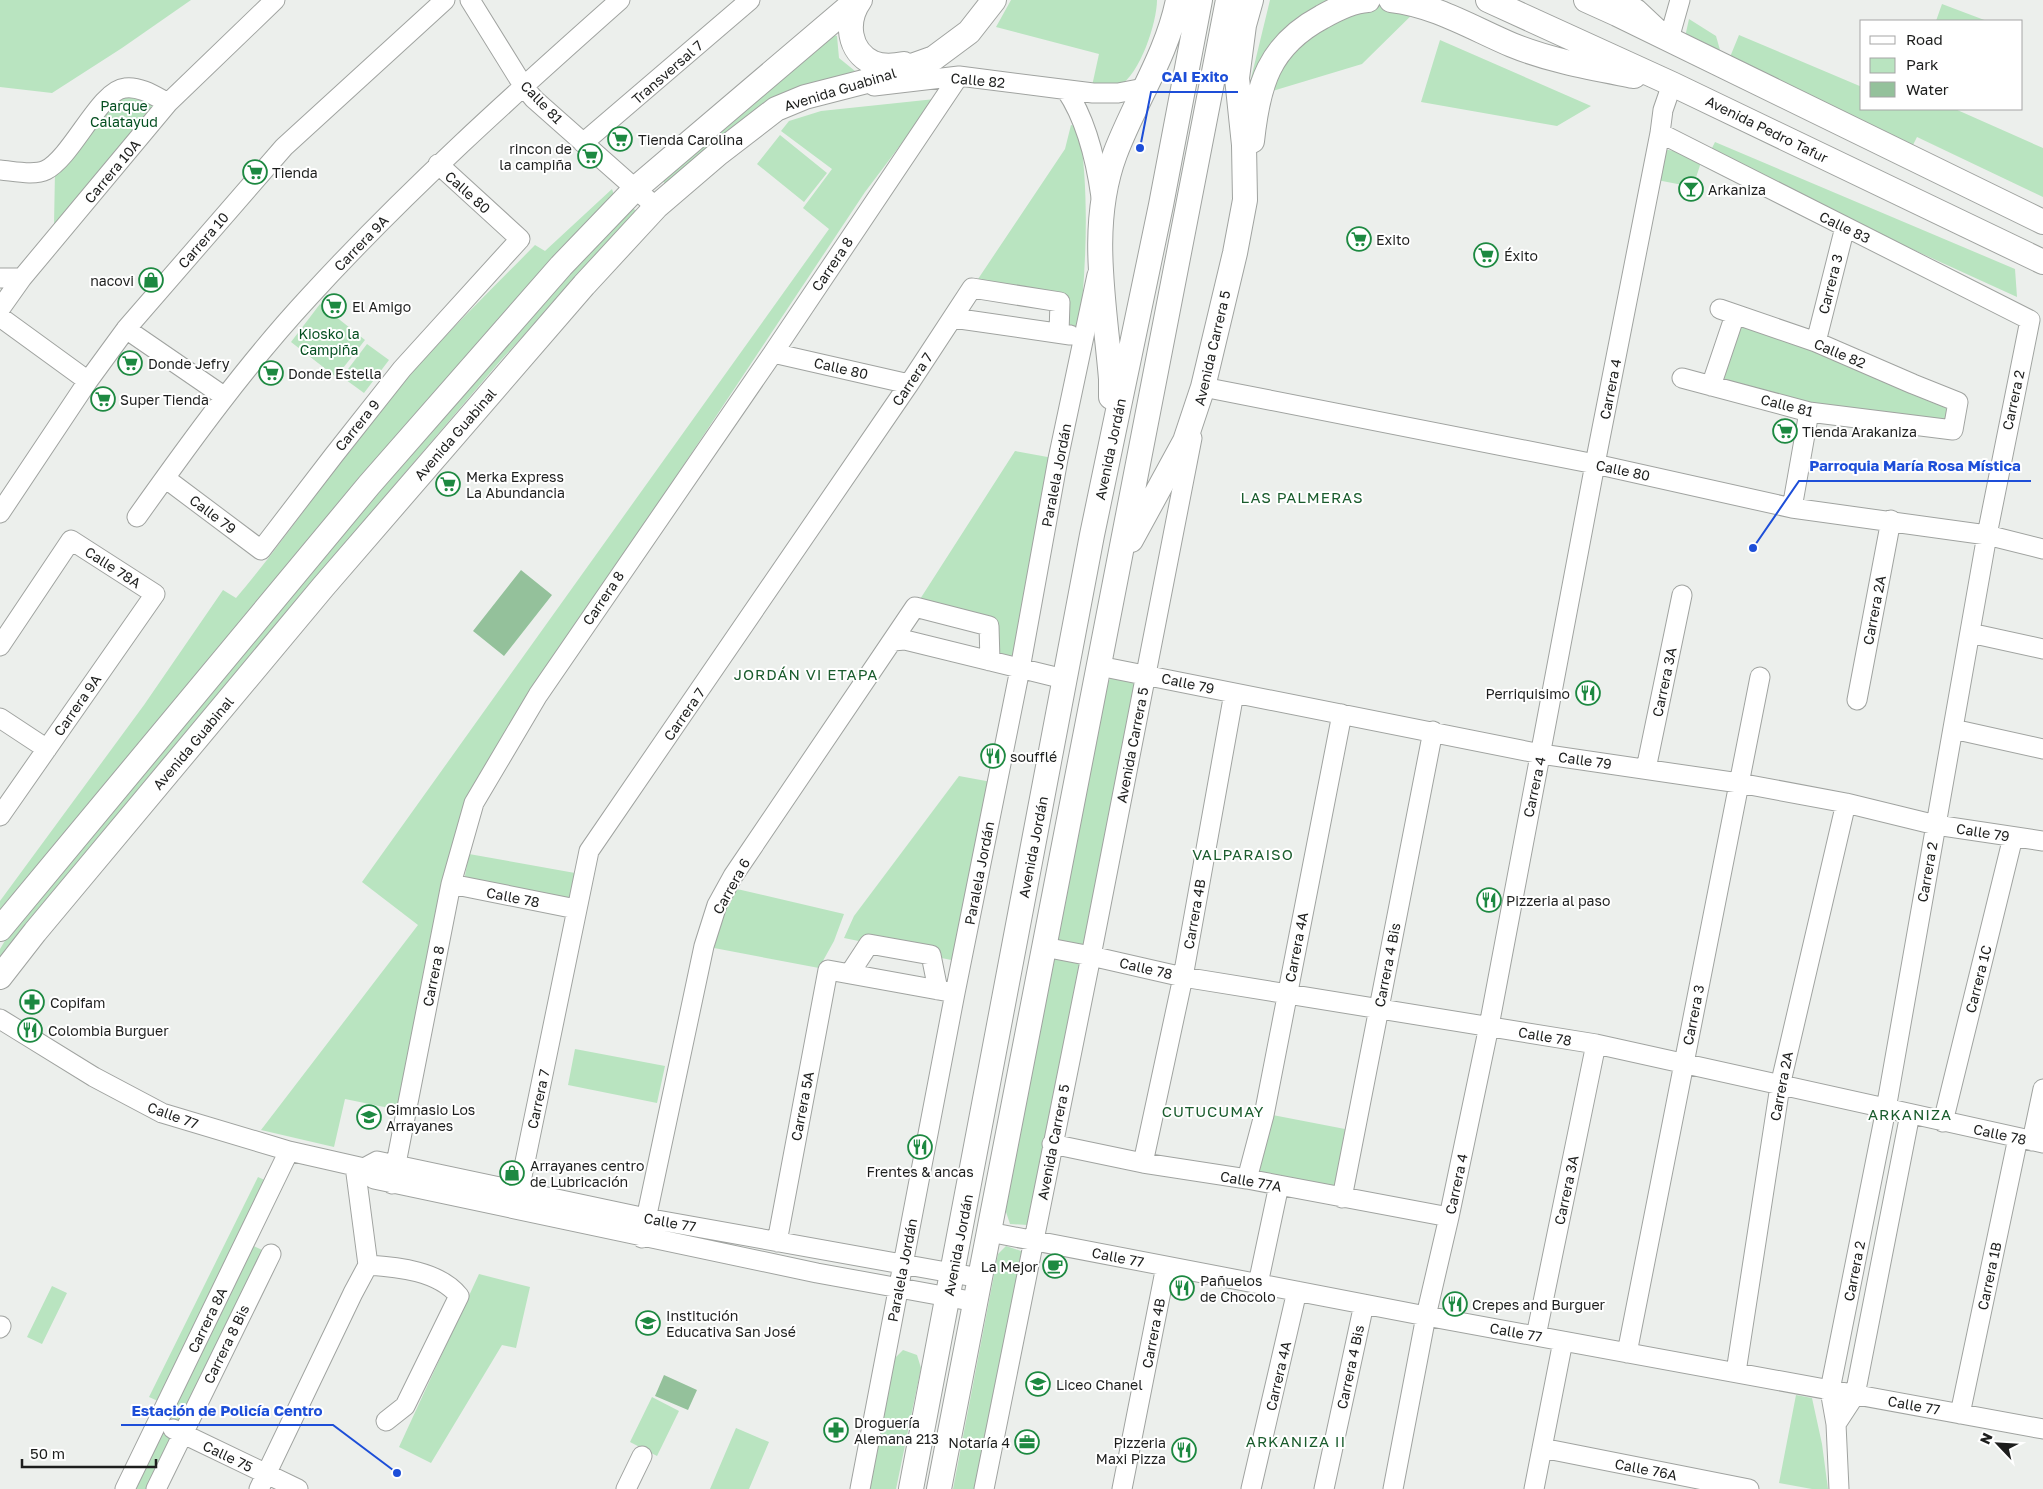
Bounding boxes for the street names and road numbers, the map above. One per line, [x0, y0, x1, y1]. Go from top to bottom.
street label: Transversal 7 [628, 37, 706, 107]
street label: Avenida Guabinal [782, 64, 898, 114]
street label: Calle 82 [950, 69, 1006, 91]
street label: Calle 81 [517, 77, 567, 127]
street label: Avenida Pedro Tafur [1703, 92, 1831, 166]
street label: Carrera 10A [80, 135, 144, 206]
street label: Calle 80 [442, 167, 494, 217]
street label: Calle 83 [1817, 207, 1873, 247]
street label: Carrera 10 [174, 209, 232, 271]
street label: Carrera 9A [330, 211, 392, 274]
street label: Carrera 8 [808, 234, 856, 294]
street label: Carrera 3 [1814, 252, 1846, 316]
street label: Avenida Carrera 5 [1190, 289, 1234, 407]
street label: Calle 82 [1812, 335, 1868, 371]
street label: Carrera 7 [888, 349, 936, 409]
street label: Calle 80 [812, 354, 870, 382]
street label: Carrera 4 [1596, 357, 1624, 421]
street label: Carrera 2 [1998, 368, 2028, 432]
street label: Avenida Guabinal [410, 385, 500, 483]
street label: Calle 81 [1759, 390, 1815, 420]
street label: Carrera 9 [331, 396, 383, 454]
street label: Avenida Jordán [1091, 397, 1129, 501]
street label: Paralela Jordán [1038, 422, 1074, 528]
street label: Calle 80 [1594, 456, 1652, 484]
street label: Calle 79 [186, 491, 240, 537]
street label: Calle 78A [82, 543, 145, 592]
street label: Carrera 8 [579, 568, 627, 628]
street label: Carrera 2A [1859, 573, 1889, 646]
street label: Carrera 3A [1648, 645, 1680, 718]
street label: Calle 79 [1160, 669, 1216, 697]
street label: Carrera 9A [50, 671, 105, 739]
street label: Carrera 7 [660, 684, 708, 744]
street label: Avenida Carrera 5 [1112, 686, 1152, 804]
street label: Avenida Guabinal [149, 693, 237, 793]
street label: Calle 79 [1557, 748, 1613, 772]
street label: Carrera 4 [1519, 755, 1549, 819]
street label: Avenida Jordán [1015, 795, 1051, 899]
street label: Calle 79 [1955, 819, 2011, 845]
street label: Paralela Jordán [961, 820, 997, 926]
street label: Carrera 2 [1913, 840, 1941, 904]
street label: Carrera 6 [709, 855, 753, 917]
street label: Carrera 4B [1179, 878, 1209, 950]
street label: Calle 78 [485, 884, 541, 910]
street label: Carrera 4A [1281, 910, 1311, 983]
street label: Carrera 4 Bis [1370, 921, 1404, 1009]
street label: Carrera 1C [1961, 943, 1995, 1015]
street label: Carrera 8 [419, 944, 447, 1008]
street label: Calle 78 [1118, 954, 1174, 982]
street label: Carrera 3 [1679, 983, 1707, 1047]
street label: Calle 78 [1517, 1023, 1573, 1049]
street label: Carrera 2A [1766, 1049, 1796, 1122]
street label: Carrera 7 [523, 1068, 553, 1130]
street label: Carrera 5A [787, 1069, 817, 1142]
street label: Avenida Carrera 5 [1033, 1083, 1073, 1201]
street label: Calle 77 [145, 1098, 201, 1132]
street label: Calle 78 [1972, 1120, 2028, 1148]
street label: Carrera 4 [1441, 1152, 1471, 1216]
street label: Carrera 3A [1550, 1153, 1582, 1226]
street label: Calle 77A [1219, 1167, 1284, 1195]
street label: Avenida Jordán [940, 1193, 976, 1297]
street label: Calle 77 [643, 1209, 697, 1235]
street label: Paralela Jordán [884, 1217, 920, 1323]
street label: Carrera 2 [1840, 1239, 1868, 1303]
street label: Carrera 1B [1973, 1240, 2005, 1312]
street label: Calle 77 [1091, 1244, 1145, 1270]
street label: Carrera 8A [184, 1284, 230, 1356]
street label: Carrera 4B [1138, 1297, 1168, 1369]
street label: Carrera 8 Bis [200, 1302, 252, 1386]
street label: Calle 77 [1489, 1319, 1543, 1345]
street label: Carrera 4 Bis [1333, 1323, 1367, 1411]
street label: Carrera 4A [1262, 1339, 1294, 1412]
street label: Calle 77 [1887, 1392, 1941, 1418]
street label: Calle 75 [200, 1437, 256, 1475]
street label: Calle 76A [1613, 1455, 1679, 1483]

